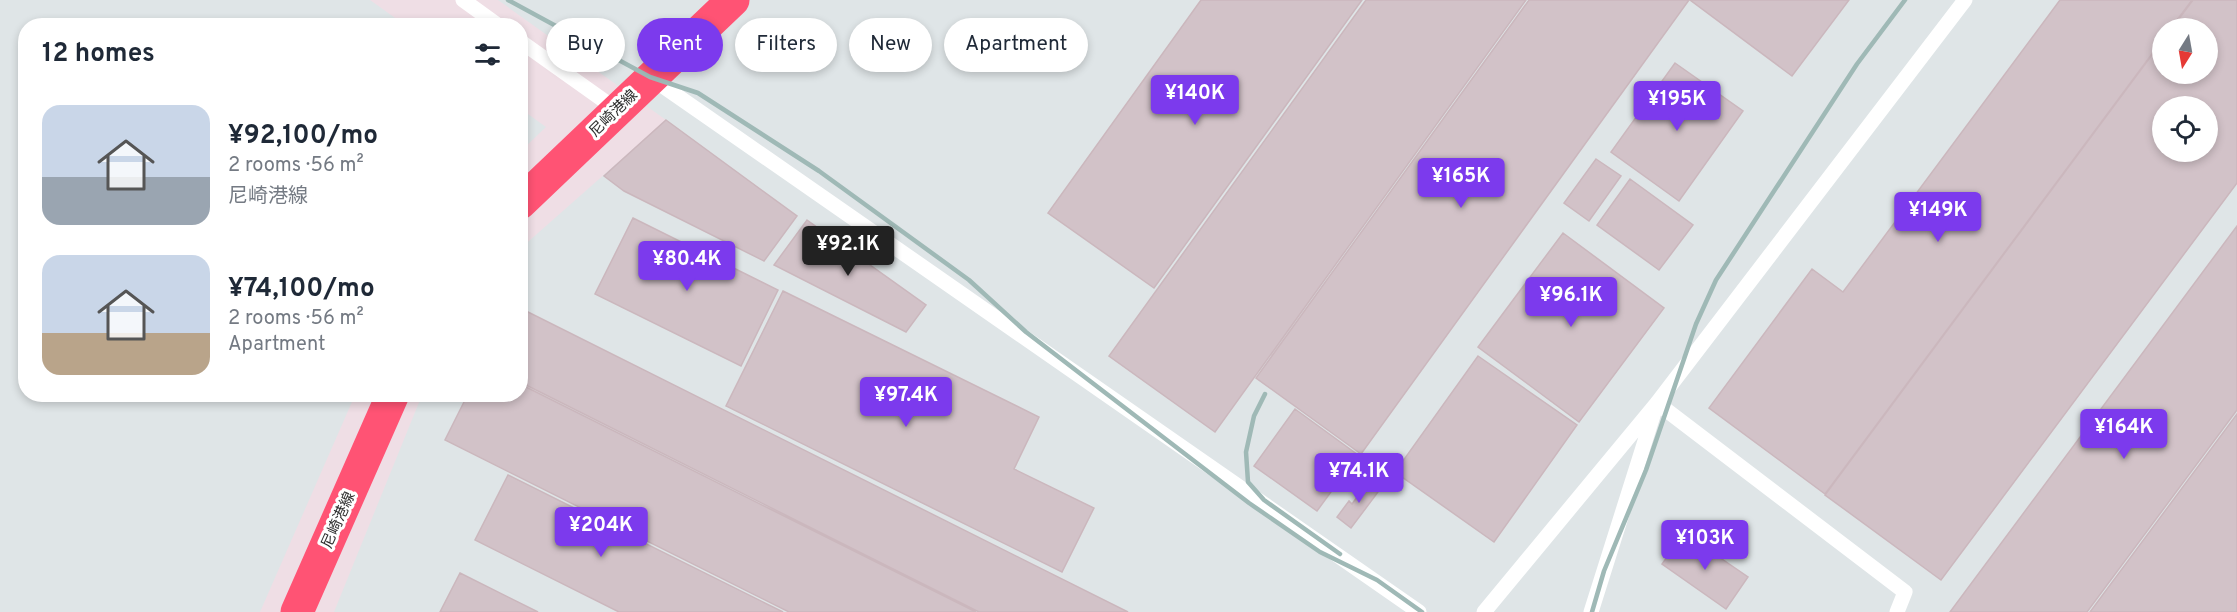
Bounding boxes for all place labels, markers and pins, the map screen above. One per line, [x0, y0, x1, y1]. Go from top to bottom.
pin: ¥140K [1153, 75, 1237, 126]
pin: ¥195K [1635, 81, 1719, 132]
pin: ¥165K [1419, 158, 1503, 209]
pin: ¥149K [1896, 192, 1980, 243]
pin: ¥92.1K [799, 226, 897, 277]
pin: ¥80.4K [638, 241, 736, 292]
pin: ¥96.1K [1522, 277, 1620, 328]
pin: ¥97.4K [857, 377, 955, 428]
pin: ¥164K [2082, 409, 2166, 460]
pin: ¥74.1K [1310, 453, 1408, 504]
pin: ¥204K [559, 507, 643, 558]
pin: ¥103K [1663, 520, 1747, 571]

